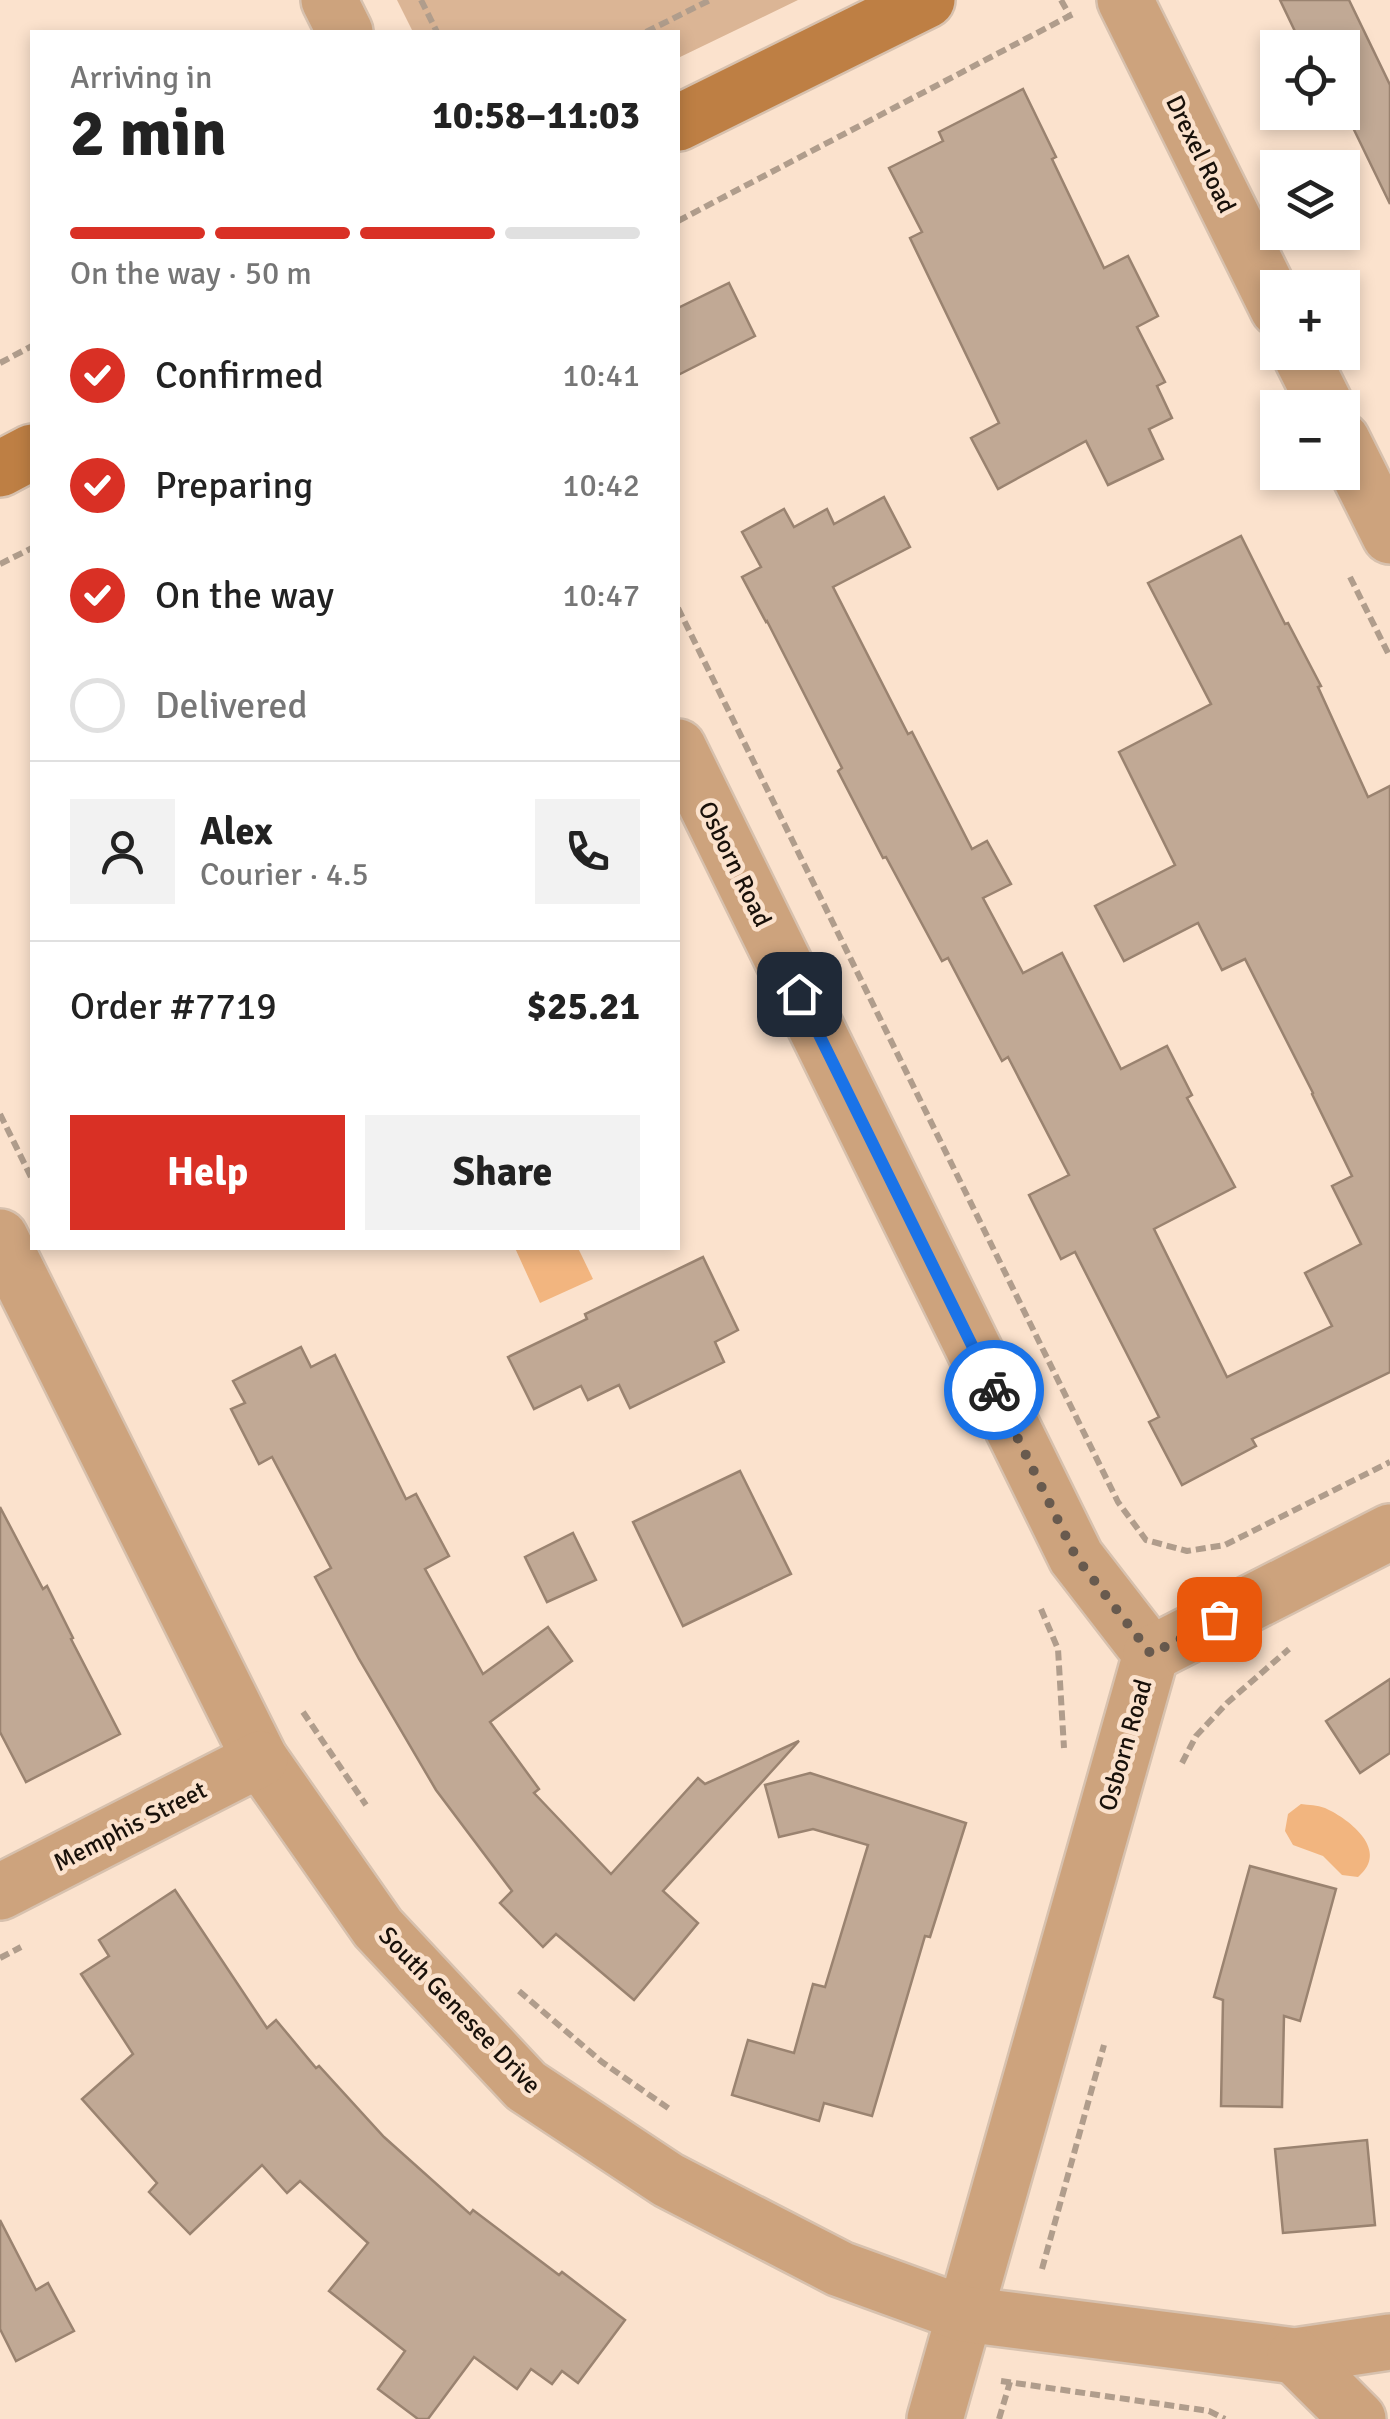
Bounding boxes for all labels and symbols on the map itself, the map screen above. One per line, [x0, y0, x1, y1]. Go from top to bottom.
street label: Drexel Road [1159, 90, 1243, 218]
street label: Osborn Road [691, 796, 779, 932]
pin [757, 952, 842, 1037]
courier [944, 1340, 1044, 1440]
pin [1177, 1577, 1262, 1662]
street label: Osborn Road [1091, 1676, 1159, 1814]
street label: Memphis Street [48, 1774, 212, 1878]
street label: South Genesee Drive [372, 1920, 548, 2100]

